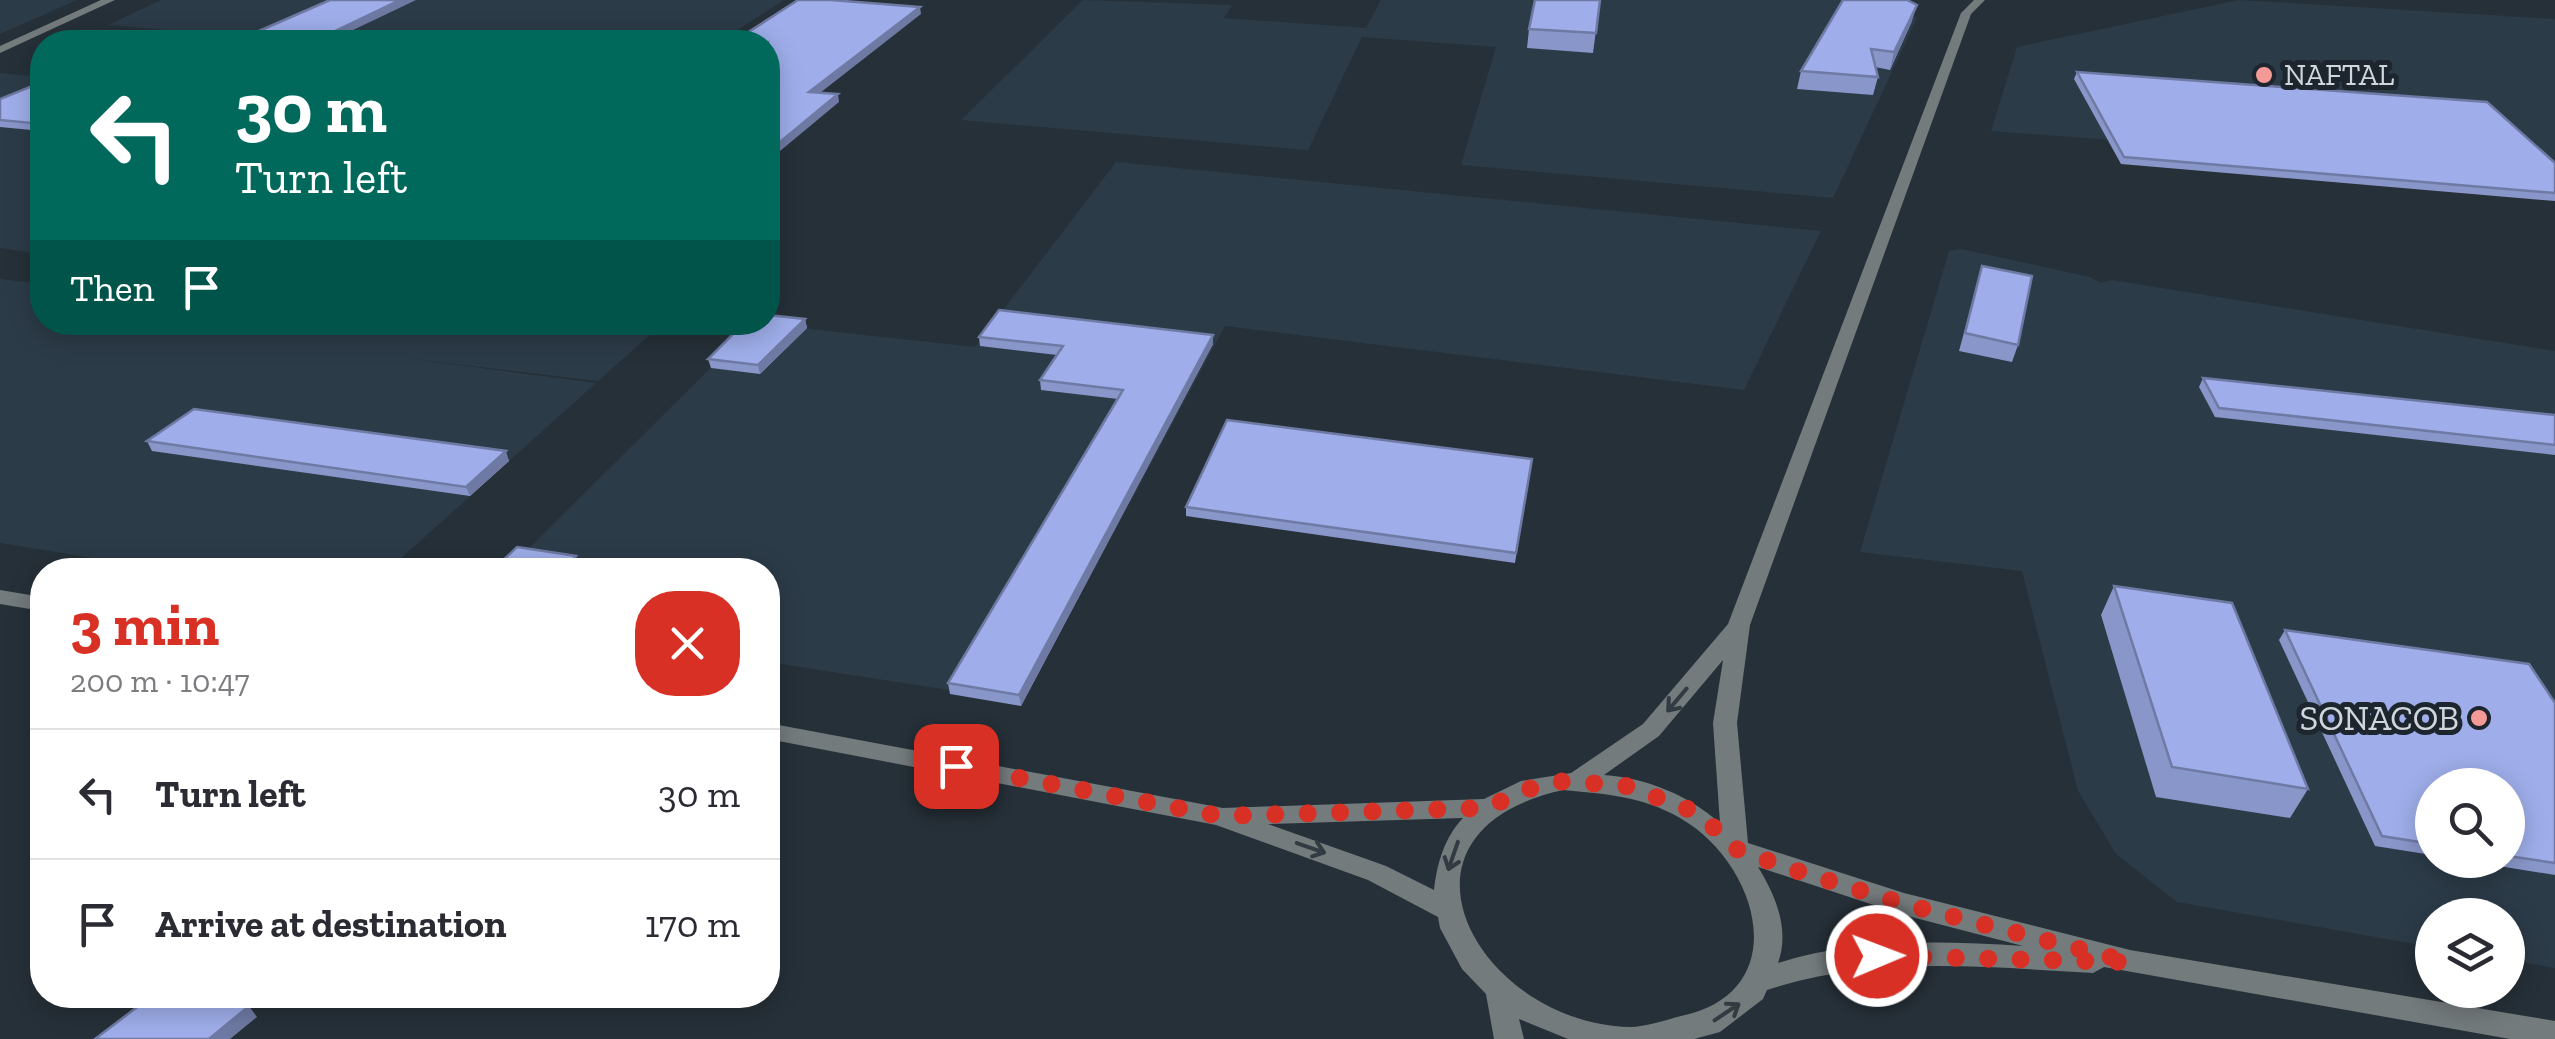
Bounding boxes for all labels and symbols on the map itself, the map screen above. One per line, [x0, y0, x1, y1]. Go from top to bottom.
place label: NAFTAL [2284, 57, 2394, 93]
marker: NAFTAL [2253, 64, 2275, 86]
one-way arrow [1666, 687, 1689, 712]
place label: SONACOB [2300, 697, 2459, 739]
marker: SONACOB [2468, 707, 2490, 729]
pin [914, 724, 999, 809]
one-way arrow [1295, 840, 1326, 858]
one-way arrow [1442, 840, 1460, 871]
position arrow [1825, 904, 1929, 1008]
one-way arrow [1712, 1002, 1740, 1023]

